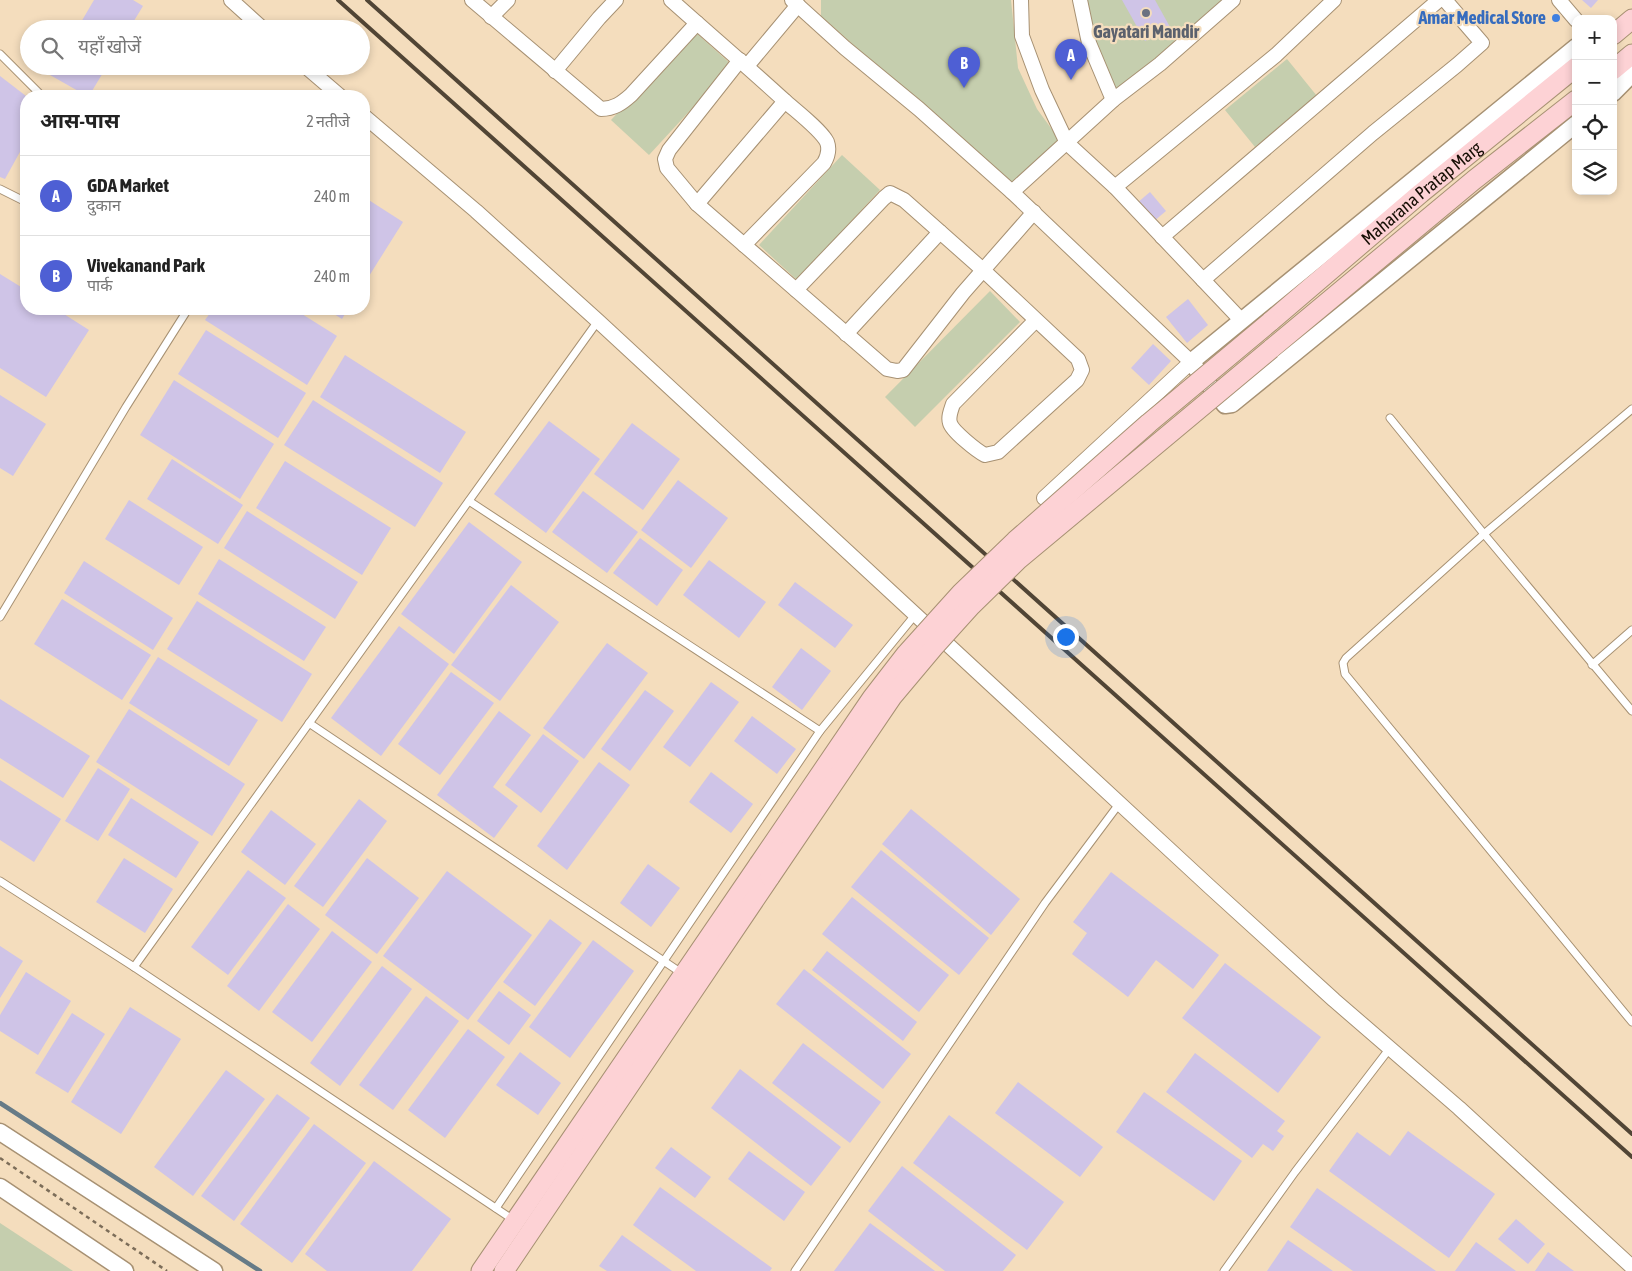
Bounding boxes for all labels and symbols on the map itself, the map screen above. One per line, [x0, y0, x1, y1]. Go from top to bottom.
marker: Gayatari Mandir [1140, 7, 1152, 19]
place label: Amar Medical Store [1417, 7, 1546, 28]
marker: Amar Medical Store [1550, 12, 1562, 24]
place label: Gayatari Mandir [1093, 21, 1200, 42]
pin: A [1055, 39, 1087, 80]
pin: B [948, 47, 980, 88]
street label: Maharana Pratap Marg [1357, 137, 1486, 249]
your location [1053, 624, 1079, 650]

